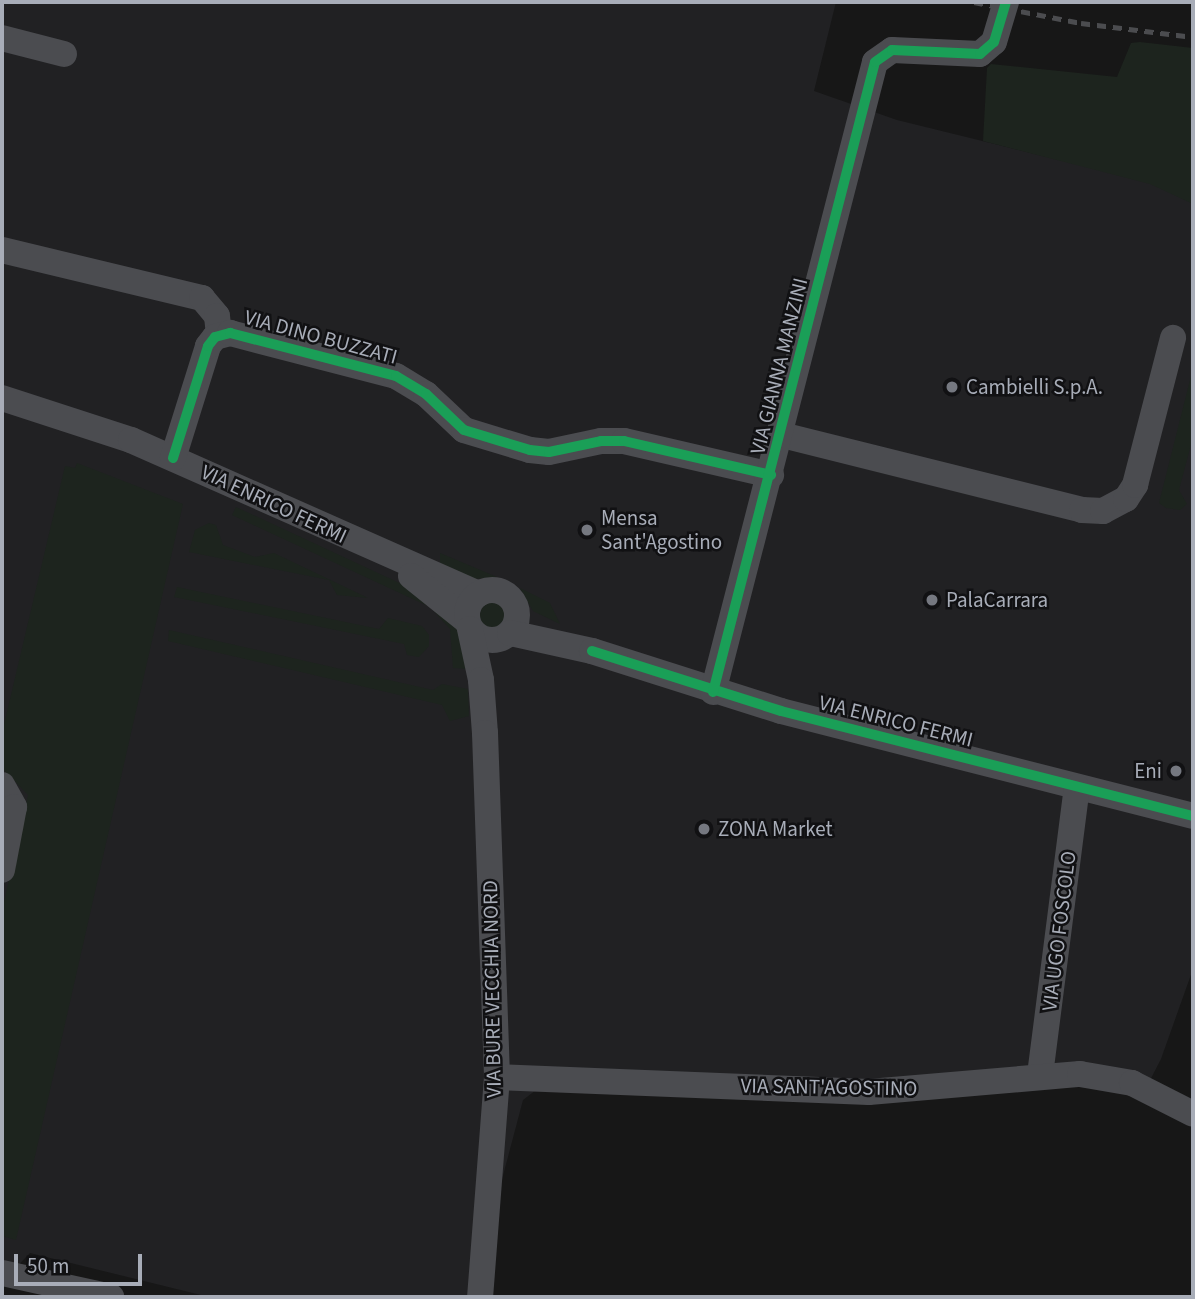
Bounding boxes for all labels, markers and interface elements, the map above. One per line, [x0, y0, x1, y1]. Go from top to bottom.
street label: VIA GIANNA MANZINI [745, 275, 813, 457]
street label: VIA DINO BUZZATI [242, 304, 400, 370]
place label: Cambielli S.p.A. [966, 374, 1103, 400]
marker: Cambielli S.p.A. [944, 379, 960, 395]
street label: VIA ENRICO FERMI [197, 459, 351, 549]
place label: Mensa Sant'Agostino [601, 505, 722, 555]
marker: Mensa Sant'Agostino [579, 522, 595, 538]
place label: PalaCarrara [946, 587, 1048, 613]
marker: PalaCarrara [924, 592, 940, 608]
street label: VIA ENRICO FERMI [816, 690, 976, 752]
place label: Eni [1134, 758, 1162, 784]
marker: Eni [1168, 763, 1184, 779]
place label: ZONA Market [718, 816, 832, 842]
marker: ZONA Market [696, 821, 712, 837]
street label: VIA UGO FOSCOLO [1037, 850, 1081, 1012]
street label: VIA BURE VECCHIA NORD [478, 880, 506, 1098]
street label: VIA SANT'AGOSTINO [740, 1073, 918, 1101]
scale bar [18, 1240, 145, 1284]
text: 50 m [27, 1251, 69, 1281]

